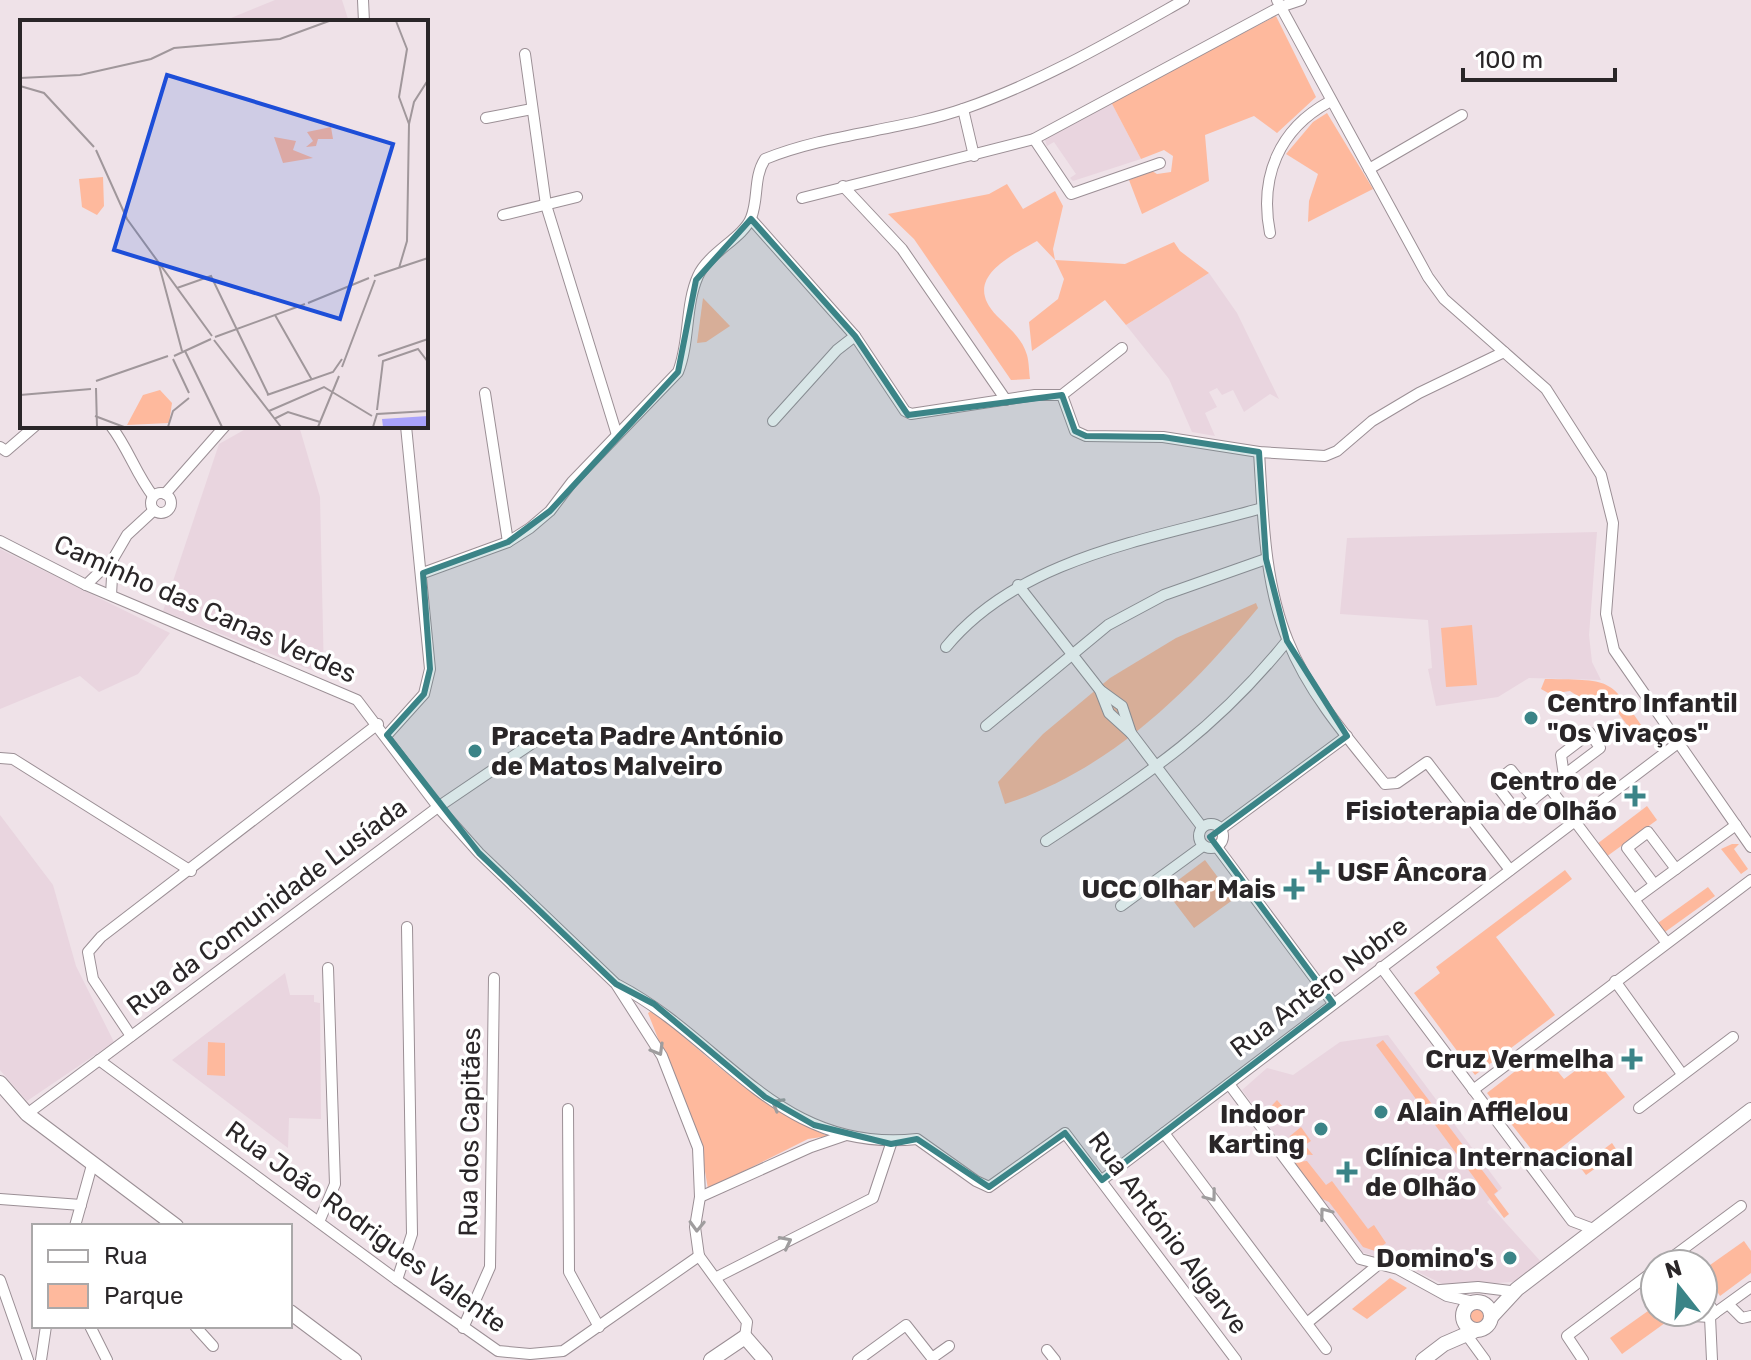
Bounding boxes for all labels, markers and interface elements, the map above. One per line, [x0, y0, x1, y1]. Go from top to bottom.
inset map [20, 20, 428, 428]
scale bar [1463, 32, 1615, 82]
text: 100 m [1475, 46, 1543, 74]
street label: Caminho das Canas Verdes [49, 528, 361, 690]
place label: Centro Infantil "Os Vivaços" [1547, 688, 1738, 749]
marker: Centro Infantil "Os Vivaços" [1522, 709, 1540, 727]
place label: Praceta Padre António de Matos Malveiro [491, 721, 784, 782]
marker: Praceta Padre António de Matos Malveiro [466, 742, 484, 760]
place label: Centro de Fisioterapia de Olhão [1345, 766, 1617, 827]
marker: Centro de Fisioterapia de Olhão [1624, 785, 1646, 807]
street label: Rua da Comunidade Lusíada [121, 792, 413, 1022]
place label: USF Âncora [1337, 857, 1487, 888]
marker: USF Âncora [1308, 861, 1330, 883]
place label: UCC Olhar Mais [1081, 874, 1276, 905]
marker: UCC Olhar Mais [1283, 878, 1305, 900]
street label: Rua Antero Nobre [1224, 910, 1414, 1064]
street label: Rua dos Capitães [453, 1027, 487, 1237]
one-way arrow [648, 1041, 664, 1056]
place label: Cruz Vermelha [1425, 1044, 1614, 1075]
marker: Cruz Vermelha [1621, 1048, 1643, 1070]
place label: Alain Afflelou [1397, 1097, 1569, 1128]
one-way arrow [771, 1098, 786, 1114]
place label: Indoor Karting [1208, 1099, 1305, 1160]
marker: Alain Afflelou [1372, 1103, 1390, 1121]
street label: Rua João Rodrigues Valente [220, 1115, 512, 1339]
marker: Indoor Karting [1312, 1120, 1330, 1138]
street label: Rua António Algarve [1082, 1126, 1254, 1340]
place label: Clínica Internacional de Olhão [1365, 1142, 1633, 1203]
marker: Clínica Internacional de Olhão [1336, 1161, 1358, 1183]
one-way arrow [1202, 1187, 1216, 1201]
one-way arrow [1321, 1207, 1335, 1222]
one-way arrow [688, 1220, 706, 1233]
legend [32, 1224, 292, 1328]
one-way arrow [778, 1236, 793, 1251]
text: Rua [104, 1242, 147, 1270]
place label: Domino's [1376, 1243, 1494, 1274]
north arrow [1639, 1248, 1719, 1328]
marker: Domino's [1501, 1249, 1519, 1267]
text: N [1662, 1254, 1685, 1285]
text: Parque [104, 1282, 183, 1310]

